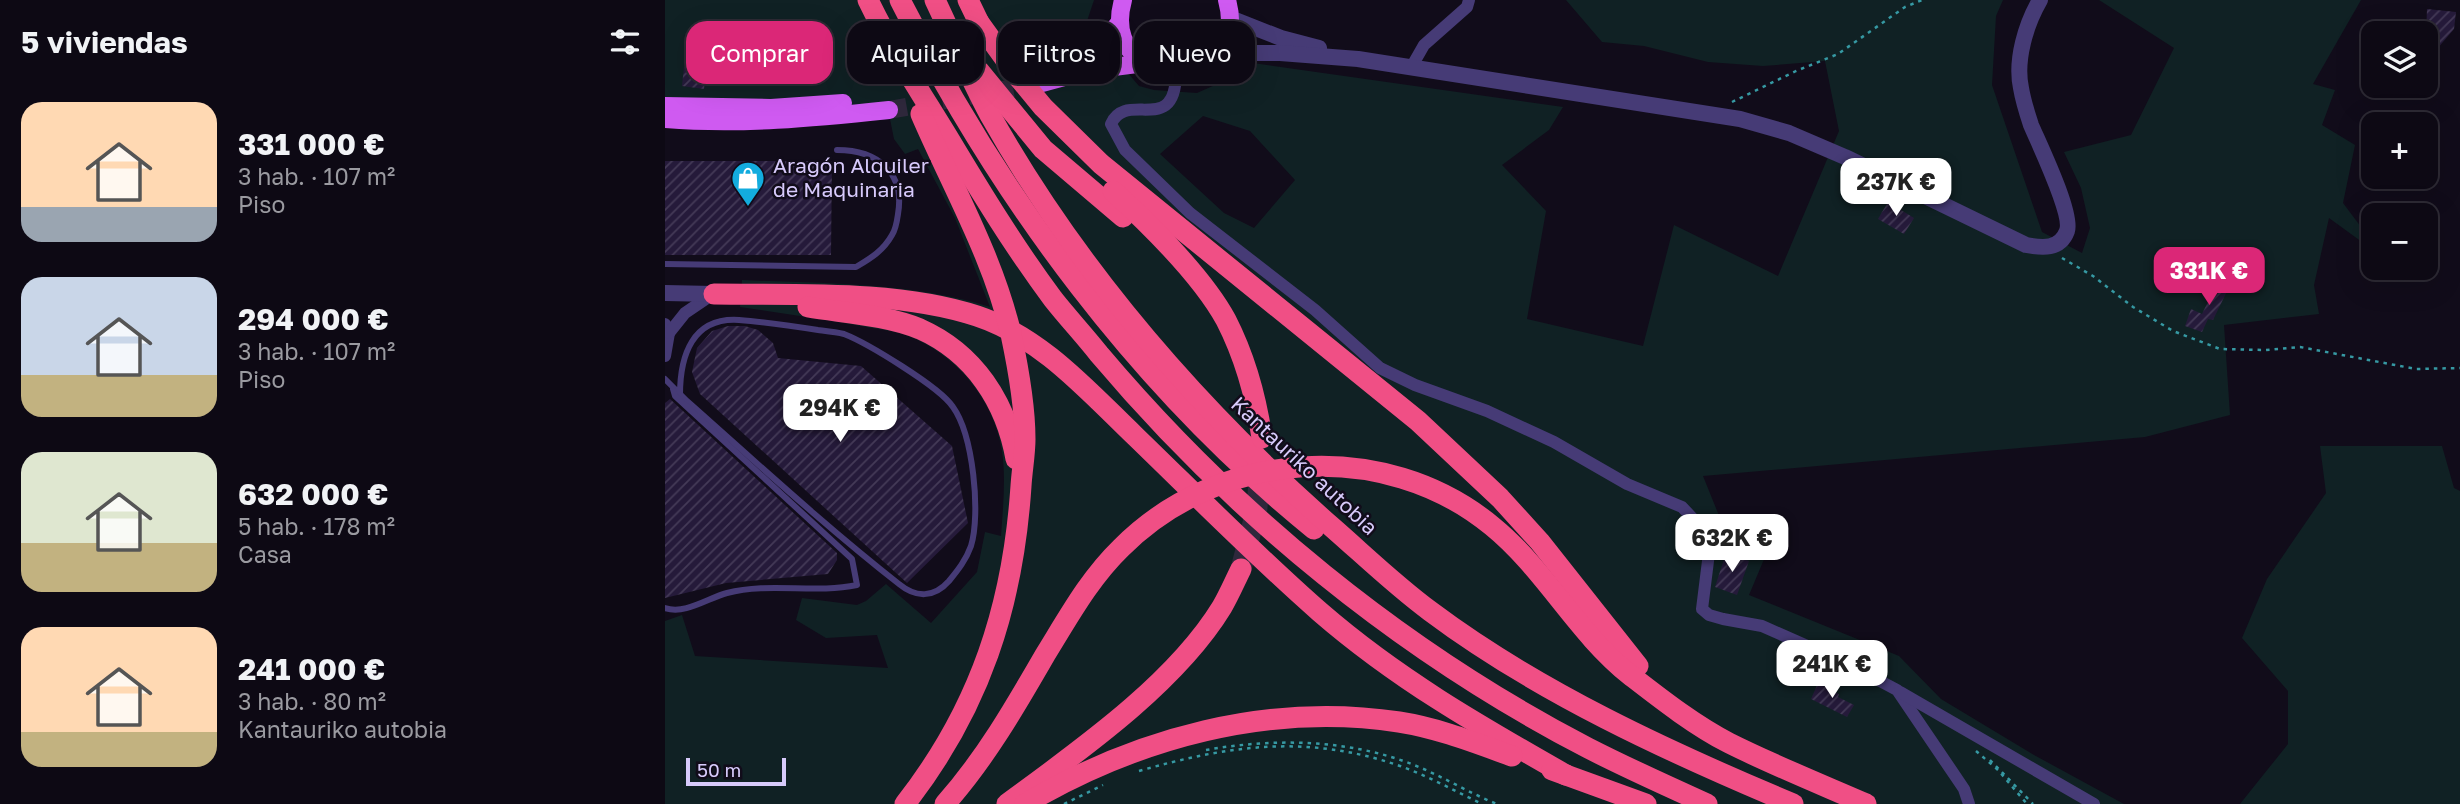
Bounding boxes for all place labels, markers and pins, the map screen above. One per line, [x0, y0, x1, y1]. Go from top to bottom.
place label: Aragón Alquiler de Maquinaria [773, 152, 929, 202]
pin: 237K € [1839, 158, 1953, 218]
shop icon: Aragón Alquiler de Maquinaria [729, 159, 767, 208]
pin: 331K € [2152, 247, 2266, 307]
pin: 294K € [783, 384, 897, 444]
pin: 632K € [1675, 514, 1789, 574]
pin: 241K € [1775, 640, 1889, 700]

